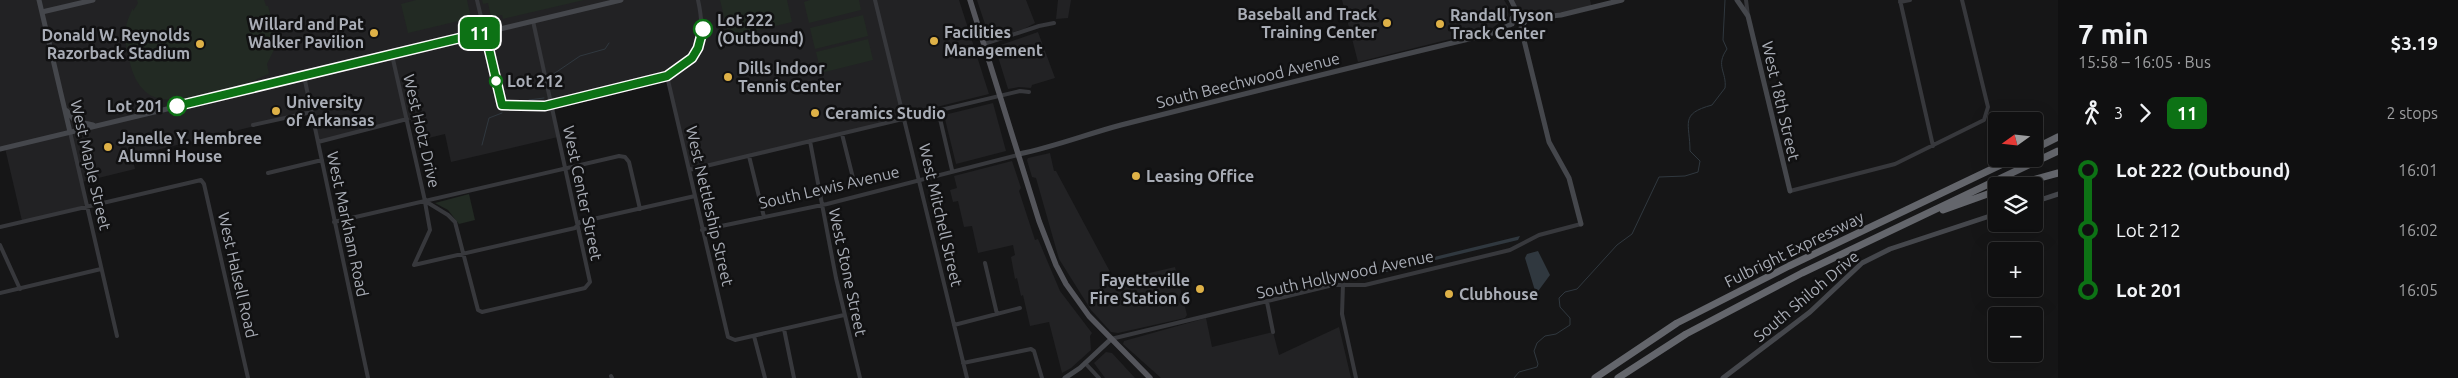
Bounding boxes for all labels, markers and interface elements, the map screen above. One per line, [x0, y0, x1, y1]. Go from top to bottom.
place label: Baseball and Track Training Center [1237, 5, 1377, 41]
place label: Randall Tyson Track Center [1450, 6, 1554, 42]
place label: Lot 222 (Outbound) [717, 11, 804, 48]
place label: Willard and Pat Walker Pavilion [248, 15, 364, 51]
line badge: 11 [458, 17, 502, 49]
marker: Baseball and Track Training Center [1381, 17, 1393, 29]
marker: Randall Tyson Track Center [1434, 18, 1446, 30]
text: 7 min [2078, 18, 2149, 49]
marker: Lot 222 (Outbound) [693, 19, 713, 39]
text: 11 [470, 23, 490, 43]
place label: Facilities Management [944, 23, 1043, 59]
place label: Donald W. Reynolds Razorback Stadium [41, 26, 190, 62]
marker: Willard and Pat Walker Pavilion [368, 27, 380, 39]
text: $3.19 [2390, 32, 2438, 54]
marker: Facilities Management [928, 35, 940, 47]
marker: Donald W. Reynolds Razorback Stadium [194, 38, 206, 50]
street label: West 18th Street [1758, 39, 1804, 163]
street label: South Beechwood Avenue [1154, 48, 1342, 112]
text: 15:58 – 16:05 · Bus [2078, 53, 2211, 71]
place label: Dills Indoor Tennis Center [738, 59, 842, 95]
marker: Dills Indoor Tennis Center [722, 71, 734, 83]
street label: West Hotz Drive [400, 72, 444, 190]
place label: Lot 212 [507, 72, 563, 90]
marker: Lot 212 [489, 74, 503, 88]
place label: University of Arkansas [286, 93, 375, 129]
marker: Lot 201 [167, 96, 187, 116]
place label: Lot 201 [107, 97, 163, 115]
street label: West Maple Street [67, 98, 115, 233]
icon: walk [2078, 99, 2106, 127]
icon: forward [2131, 99, 2159, 127]
text: 11 [2177, 103, 2197, 123]
place label: Ceramics Studio [825, 104, 946, 122]
text: 3 [2114, 104, 2123, 122]
text: 2 stops [2386, 104, 2438, 122]
marker: University of Arkansas [270, 105, 282, 117]
marker: Ceramics Studio [809, 107, 821, 119]
north arrow [1988, 112, 2042, 168]
map controls [1988, 112, 2043, 362]
street label: West Center Street [560, 124, 606, 263]
street label: West Nettleship Street [683, 124, 737, 289]
place label: Janelle Y. Hembree Alumni House [118, 129, 262, 165]
marker: Janelle Y. Hembree Alumni House [102, 141, 114, 153]
street label: West Mitchell Street [916, 142, 966, 289]
street label: West Markham Road [324, 150, 372, 298]
text: Lot 222 (Outbound) [2116, 159, 2291, 181]
text: 16:01 [2398, 161, 2438, 179]
street label: South Lewis Avenue [757, 162, 901, 212]
place label: Leasing Office [1146, 167, 1254, 185]
marker: Leasing Office [1130, 170, 1142, 182]
button: layers [1988, 177, 2043, 232]
street label: West Stone Street [826, 206, 871, 338]
street label: Fulbright Expressway [1721, 207, 1867, 291]
street label: West Halsell Road [215, 210, 261, 340]
text: Lot 212 [2116, 219, 2181, 241]
text: 16:02 [2398, 221, 2438, 239]
button: + [1988, 242, 2043, 297]
street label: South Hollywood Avenue [1255, 246, 1435, 302]
street label: South Shiloh Drive [1750, 247, 1862, 345]
place label: Fayetteville Fire Station 6 [1090, 271, 1190, 307]
text: Lot 201 [2116, 279, 2183, 301]
text: 16:05 [2398, 281, 2438, 299]
marker: Fayetteville Fire Station 6 [1194, 283, 1206, 295]
place label: Clubhouse [1459, 285, 1538, 303]
marker: Clubhouse [1443, 288, 1455, 300]
button: − [1988, 307, 2043, 362]

